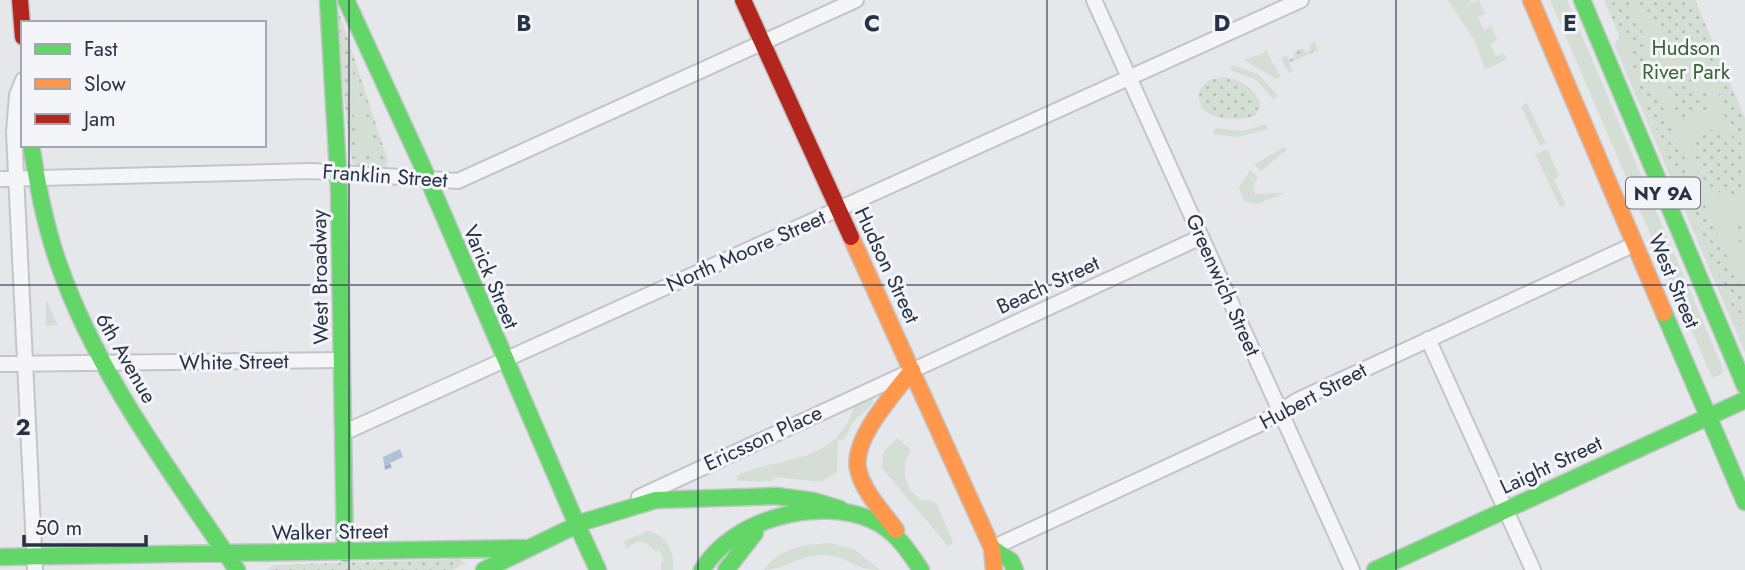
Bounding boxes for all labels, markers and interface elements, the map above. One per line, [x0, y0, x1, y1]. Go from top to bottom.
text: B [516, 6, 532, 40]
text: C [864, 6, 880, 40]
text: D [1214, 6, 1231, 40]
text: E [1563, 6, 1577, 40]
legend [21, 21, 266, 147]
park label: Hudson River Park [1642, 33, 1731, 87]
text: Fast [84, 34, 117, 64]
text: Slow [84, 69, 126, 99]
text: Jam [81, 104, 116, 134]
street label: Franklin Street [321, 157, 449, 195]
road number: NY 9A [1626, 178, 1700, 209]
street label: North Moore Street [662, 202, 830, 300]
street label: Hudson Street [847, 202, 927, 328]
street label: West Broadway [304, 208, 336, 345]
street label: Greenwich Street [1178, 209, 1268, 361]
street label: Varick Street [456, 220, 526, 334]
street label: West Street [1641, 229, 1707, 333]
street label: Beach Street [992, 248, 1104, 322]
street label: 6th Avenue [88, 307, 164, 409]
street label: White Street [179, 346, 289, 378]
street label: Hubert Street [1254, 355, 1372, 437]
street label: Ericsson Place [699, 397, 827, 478]
text: 2 [15, 410, 31, 444]
street label: Laight Street [1495, 428, 1607, 502]
scale bar [24, 504, 147, 548]
text: 50 m [35, 513, 82, 543]
street label: Walker Street [271, 516, 389, 548]

